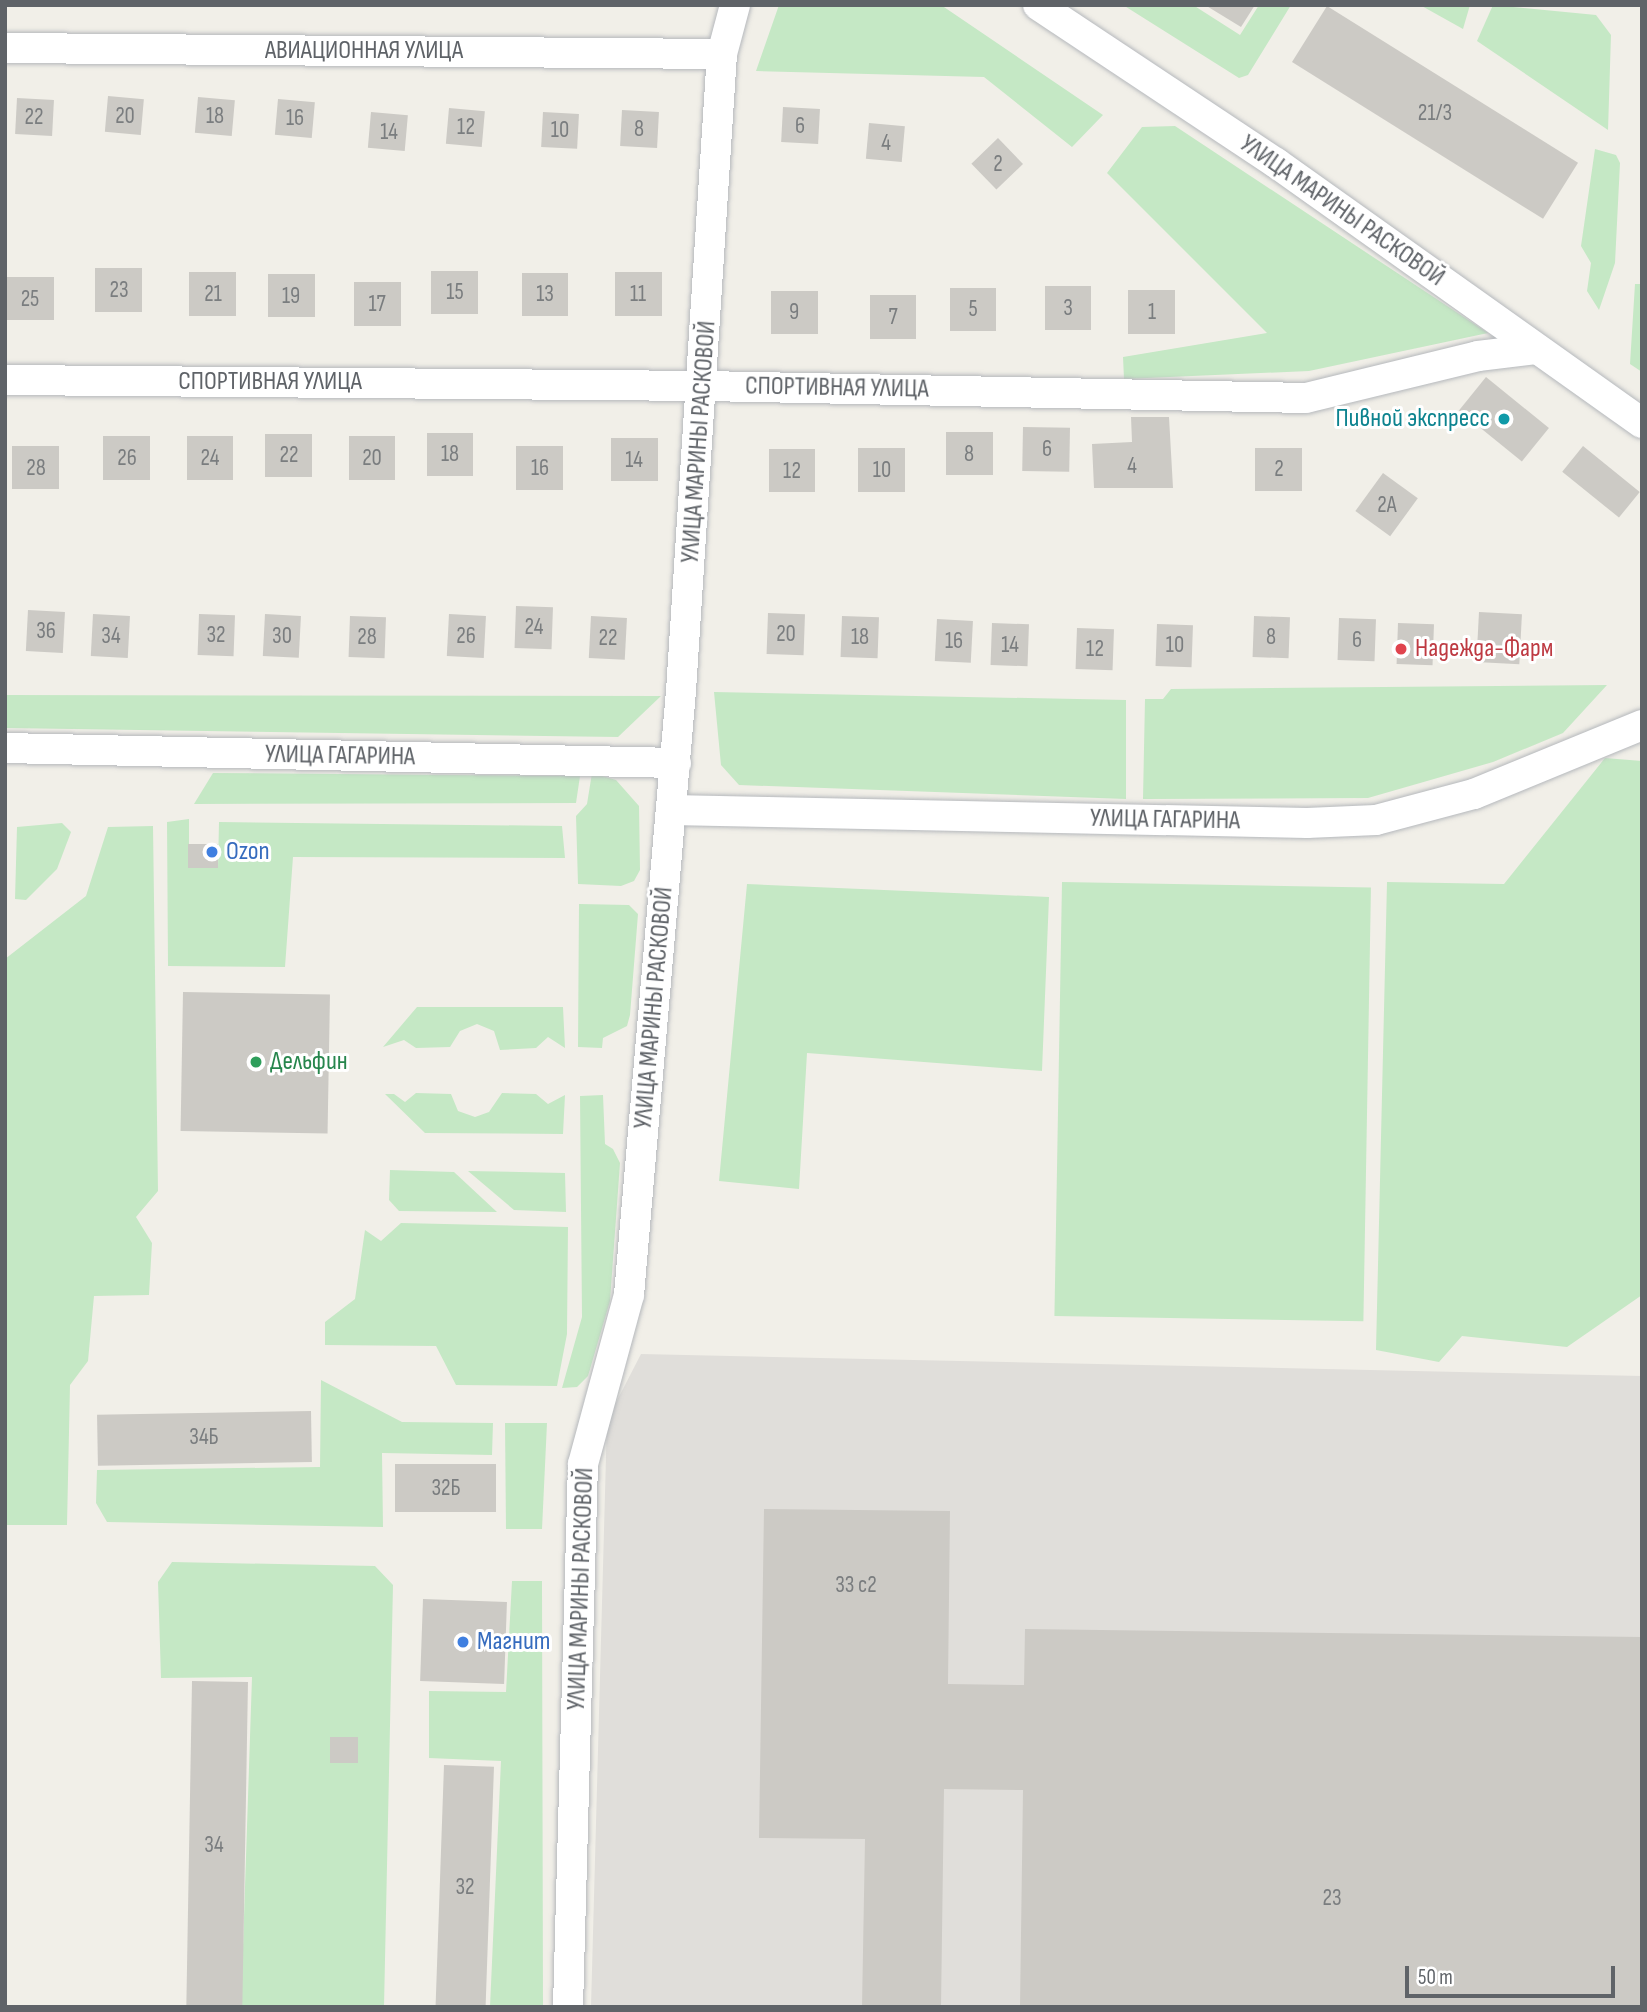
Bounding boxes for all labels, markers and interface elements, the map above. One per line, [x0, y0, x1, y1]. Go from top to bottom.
street label: АВИАЦИОННАЯ УЛИЦА [265, 35, 463, 67]
house number: 21/3 [1418, 99, 1452, 127]
house number: 20 [115, 102, 135, 130]
house number: 18 [206, 102, 224, 130]
house number: 22 [25, 103, 43, 131]
house number: 16 [286, 104, 304, 132]
house number: 6 [795, 112, 805, 140]
house number: 12 [457, 113, 475, 141]
house number: 8 [634, 115, 644, 143]
house number: 10 [551, 116, 569, 144]
house number: 14 [380, 118, 398, 146]
house number: 4 [881, 129, 891, 157]
street label: УЛИЦА МАРИНЫ РАСКОВОЙ [1234, 129, 1450, 293]
house number: 2 [993, 150, 1003, 178]
house number: 23 [109, 276, 129, 304]
house number: 15 [446, 278, 464, 306]
house number: 21 [204, 280, 222, 308]
house number: 13 [536, 280, 554, 308]
house number: 11 [630, 280, 646, 308]
house number: 19 [282, 282, 300, 310]
house number: 25 [21, 285, 39, 313]
house number: 17 [368, 290, 386, 318]
house number: 3 [1063, 294, 1073, 322]
house number: 5 [968, 295, 978, 323]
house number: 9 [789, 298, 799, 326]
house number: 1 [1148, 298, 1156, 326]
house number: 7 [888, 303, 898, 331]
street label: УЛИЦА МАРИНЫ РАСКОВОЙ [675, 320, 723, 564]
street label: СПОРТИВНАЯ УЛИЦА [178, 366, 362, 398]
street label: СПОРТИВНАЯ УЛИЦА [745, 371, 929, 405]
place label: Пивной экспресс [1335, 403, 1490, 435]
marker: Пивной экспресс [1496, 411, 1512, 427]
house number: 6 [1042, 435, 1052, 463]
house number: 18 [441, 440, 459, 468]
house number: 8 [964, 440, 974, 468]
house number: 22 [280, 441, 298, 469]
house number: 26 [117, 444, 137, 472]
house number: 24 [201, 444, 219, 472]
house number: 20 [362, 444, 382, 472]
house number: 14 [625, 446, 643, 474]
house number: 4 [1127, 452, 1137, 480]
house number: 28 [26, 454, 46, 482]
house number: 16 [531, 454, 549, 482]
house number: 2 [1274, 455, 1284, 483]
house number: 10 [873, 456, 891, 484]
house number: 12 [783, 457, 801, 485]
house number: 2А [1377, 491, 1397, 519]
house number: 24 [525, 613, 543, 641]
house number: 36 [36, 617, 56, 645]
house number: 20 [776, 620, 796, 648]
house number: 32 [206, 621, 226, 649]
house number: 34 [101, 622, 121, 650]
house number: 30 [272, 622, 292, 650]
house number: 26 [456, 622, 476, 650]
house number: 28 [357, 623, 377, 651]
house number: 18 [851, 623, 869, 651]
house number: 8 [1266, 623, 1276, 651]
house number: 22 [599, 624, 617, 652]
house number: 6 [1352, 626, 1362, 654]
house number: 16 [945, 627, 963, 655]
house number: 14 [1001, 631, 1019, 659]
house number: 10 [1166, 631, 1184, 659]
place label: Надежда-Фарм [1415, 633, 1553, 665]
house number: 12 [1086, 635, 1104, 663]
marker: Надежда-Фарм [1393, 641, 1409, 657]
street label: УЛИЦА ГАГАРИНА [265, 739, 415, 773]
street label: УЛИЦА ГАГАРИНА [1090, 803, 1240, 837]
place label: Ozon [226, 836, 270, 868]
marker: Ozon [204, 844, 220, 860]
street label: УЛИЦА МАРИНЫ РАСКОВОЙ [628, 886, 680, 1130]
place label: Дельфин [270, 1046, 348, 1078]
marker: Дельфин [248, 1054, 264, 1070]
house number: 34Б [189, 1423, 219, 1451]
street label: УЛИЦА МАРИНЫ РАСКОВОЙ [561, 1467, 601, 1711]
house number: 32Б [431, 1474, 461, 1502]
house number: 33 с2 [835, 1571, 877, 1599]
place label: Магнит [477, 1626, 550, 1658]
marker: Магнит [455, 1634, 471, 1650]
house number: 34 [204, 1831, 224, 1859]
house number: 32 [455, 1873, 475, 1901]
house number: 23 [1322, 1884, 1342, 1912]
scale bar [1409, 1952, 1619, 1996]
text: 50 m [1418, 1965, 1453, 1990]

